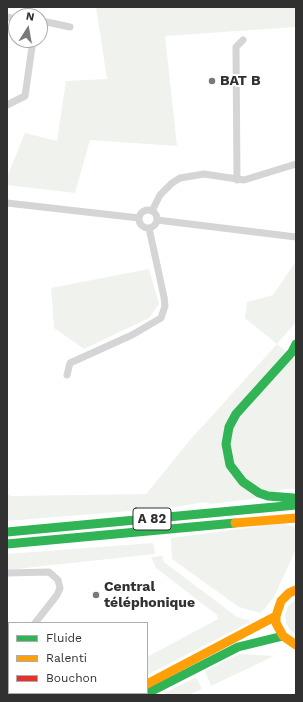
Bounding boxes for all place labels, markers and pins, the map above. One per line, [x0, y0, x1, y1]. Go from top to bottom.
place label: BAT B [220, 73, 261, 89]
marker: BAT B [207, 76, 217, 86]
place label: Central téléphonique [104, 579, 195, 612]
marker: Central téléphonique [91, 590, 101, 600]

